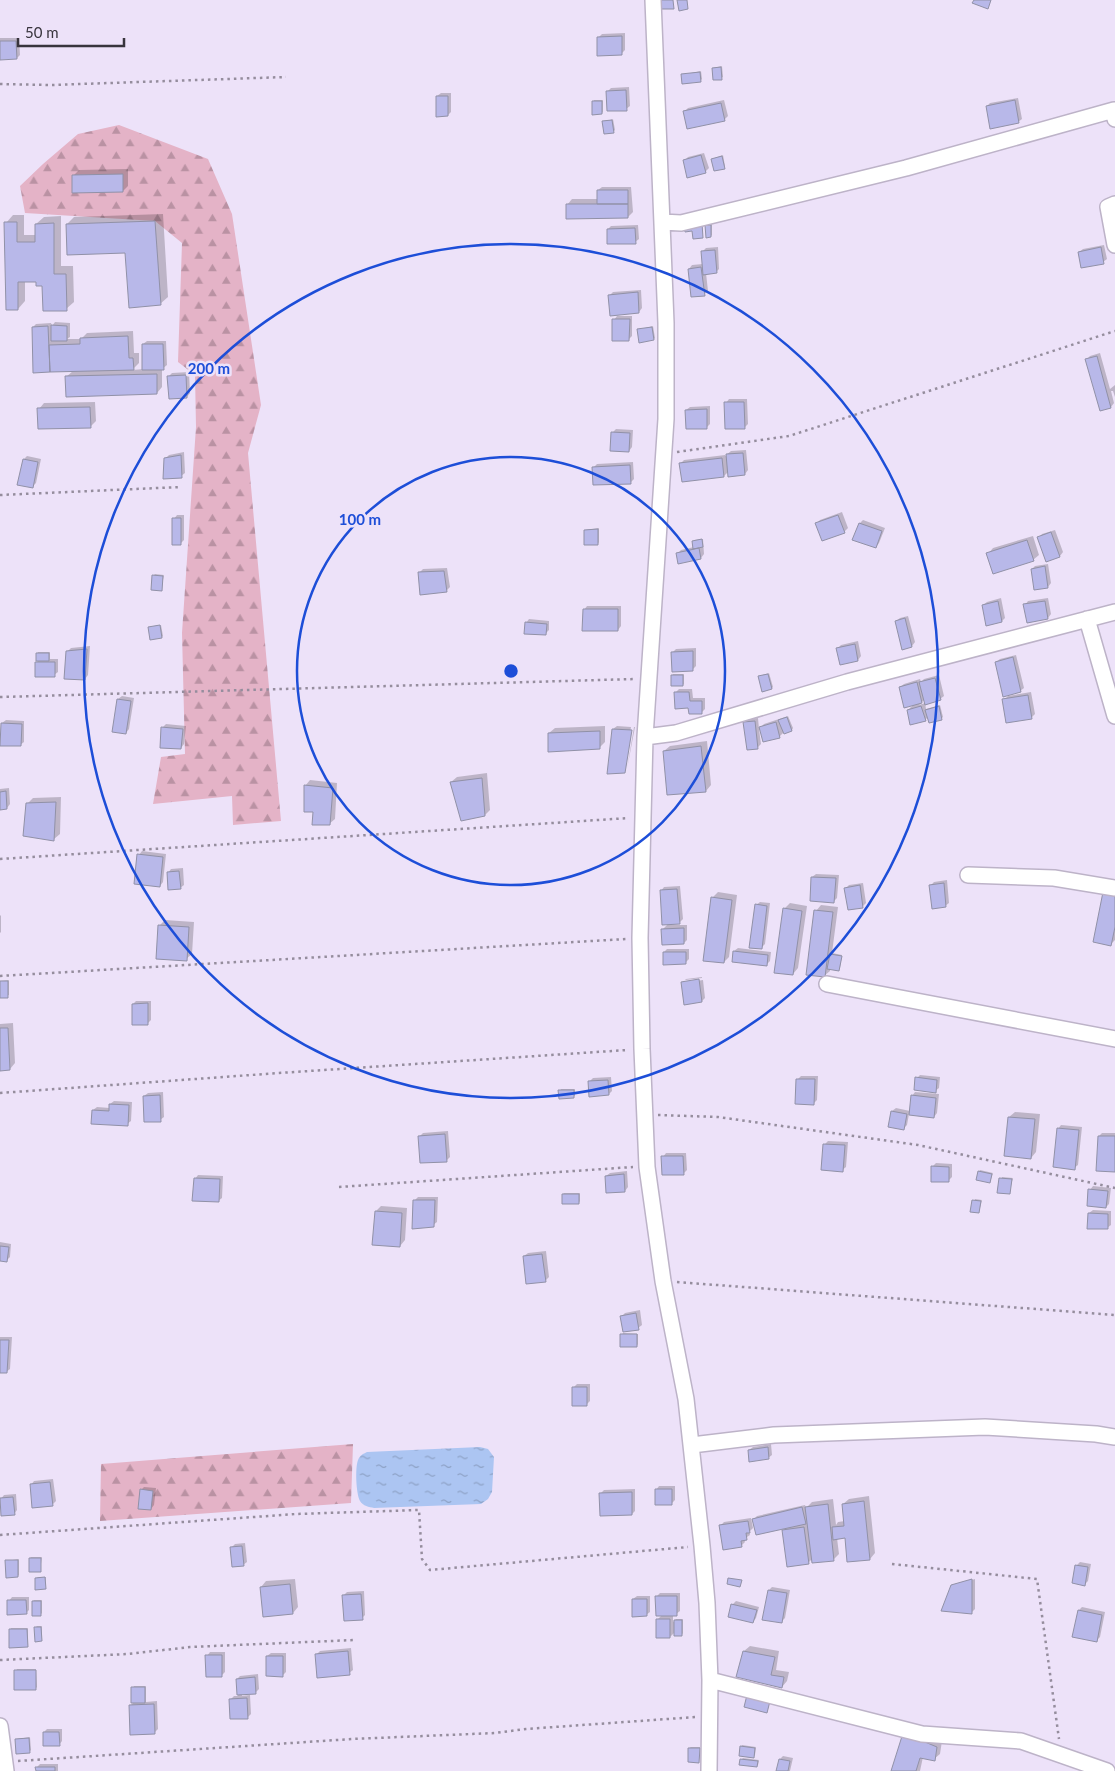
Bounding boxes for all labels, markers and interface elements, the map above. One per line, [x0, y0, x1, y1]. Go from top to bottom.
scale bar [18, 15, 124, 47]
text: 50 m [25, 23, 59, 41]
text: 200 m [188, 359, 230, 377]
text: 100 m [339, 510, 381, 528]
centre of rings [502, 662, 520, 680]

